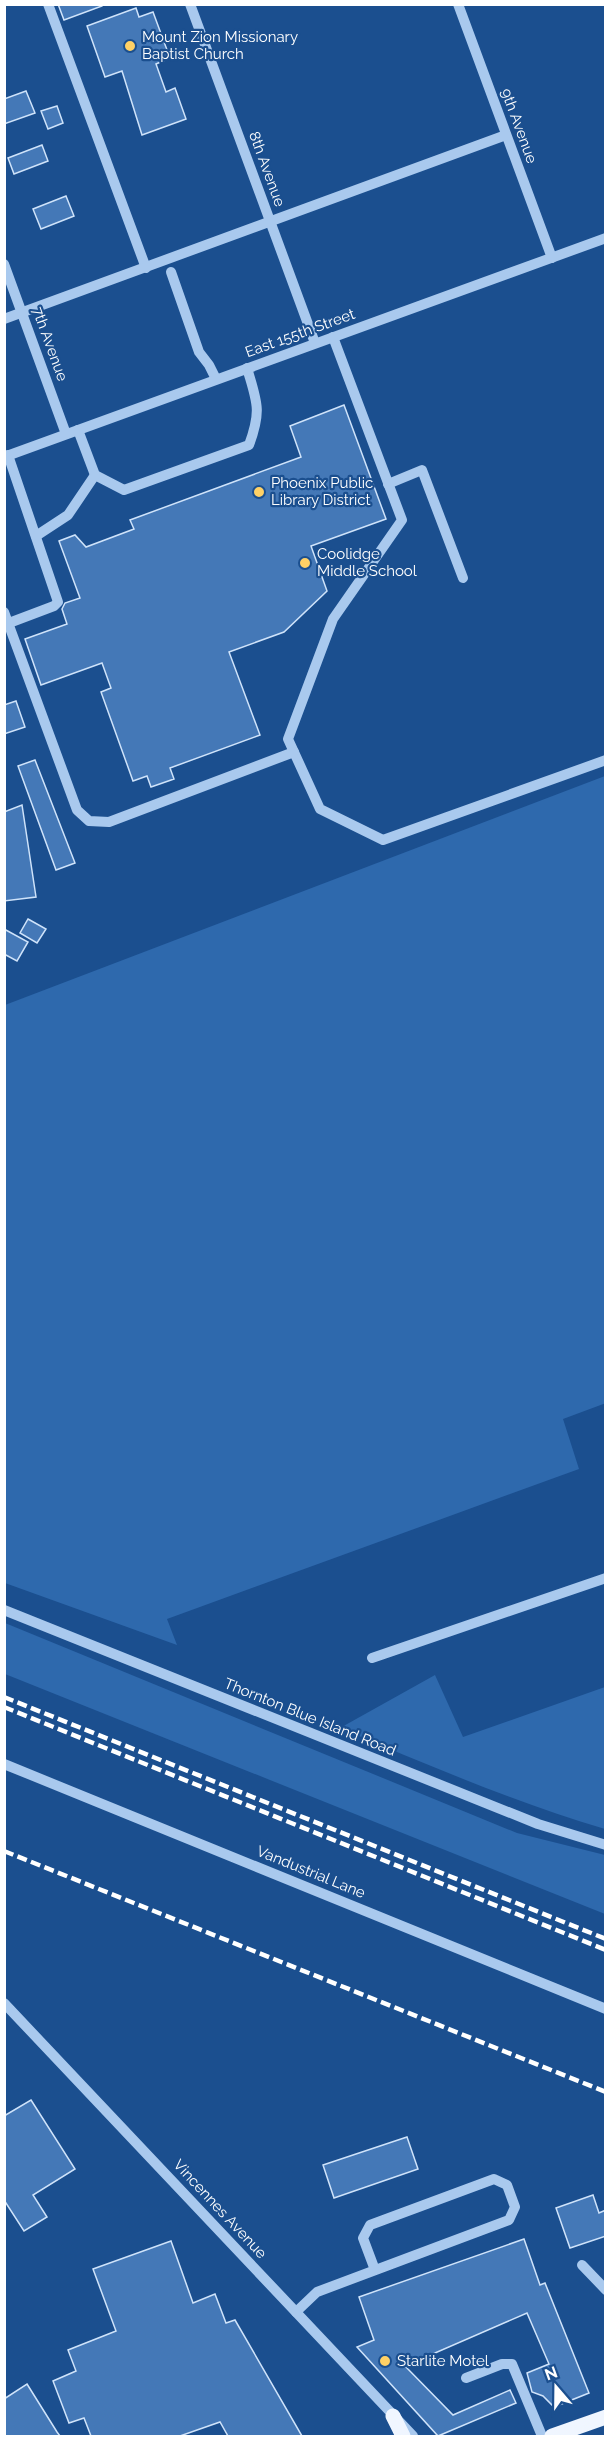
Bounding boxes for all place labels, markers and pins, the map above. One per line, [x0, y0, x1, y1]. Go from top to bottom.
place label: Mount Zion Missionary Baptist Church [142, 28, 298, 63]
marker: Mount Zion Missionary Baptist Church [123, 39, 137, 53]
place label: Phoenix Public Library District [271, 474, 373, 509]
marker: Phoenix Public Library District [252, 485, 266, 499]
place label: Coolidge Middle School [317, 545, 418, 580]
marker: Coolidge Middle School [298, 556, 312, 570]
place label: Starlite Motel [397, 2352, 490, 2370]
marker: Starlite Motel [378, 2354, 392, 2368]

